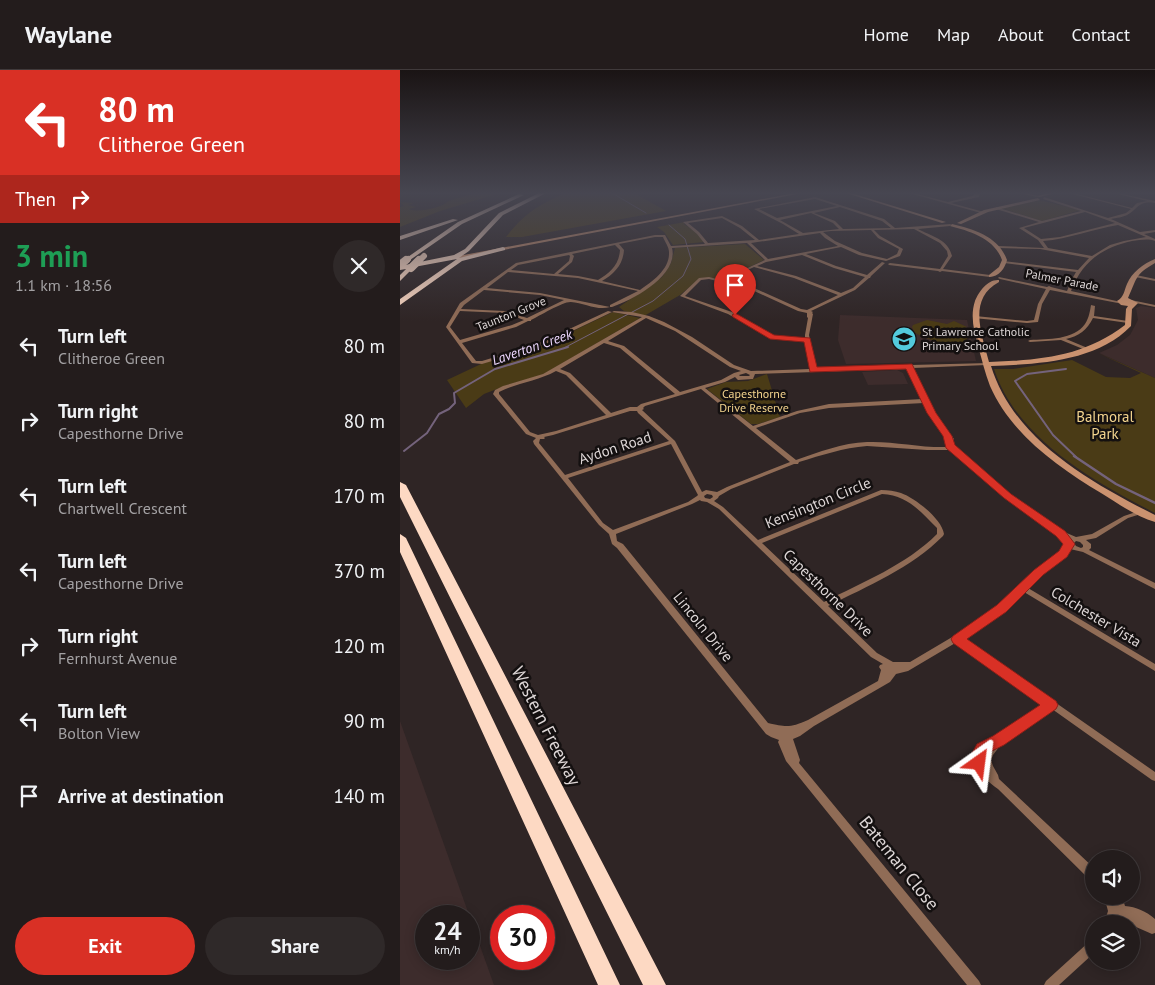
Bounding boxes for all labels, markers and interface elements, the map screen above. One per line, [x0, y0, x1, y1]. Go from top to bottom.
text: Waylane [25, 19, 112, 50]
text: Home [863, 23, 909, 46]
text: Map [937, 23, 970, 46]
text: About [998, 23, 1044, 46]
text: Contact [1072, 23, 1130, 46]
text: 80 m [98, 86, 175, 132]
icon: left [15, 90, 80, 155]
text: Clitheroe Green [98, 130, 245, 158]
icon: right [66, 185, 94, 213]
text: Then [15, 187, 56, 211]
text: 3 min [15, 236, 88, 275]
button: close [333, 240, 385, 292]
pin [714, 264, 756, 315]
street label: Palmer Parade [1024, 265, 1100, 294]
icon: arrive [721, 271, 749, 299]
text: 1.1 km · 18:56 [15, 275, 112, 295]
street label: Taunton Grove [474, 293, 548, 334]
text: Turn left [58, 324, 127, 348]
place label: St Lawrence Catholic Primary School [922, 324, 1030, 353]
water label: Laverton Creek [489, 325, 575, 369]
school or university icon: St Lawrence Catholic Primary School [891, 326, 917, 352]
icon: left [15, 332, 43, 360]
text: 80 m [344, 334, 385, 358]
text: Clitheroe Green [58, 348, 165, 368]
park label: Capesthorne Drive Reserve [719, 386, 789, 415]
text: Turn right [58, 399, 138, 423]
icon: right [15, 407, 43, 435]
park label: Balmoral Park [1076, 407, 1134, 443]
text: 80 m [344, 409, 385, 433]
text: Capesthorne Drive [58, 423, 184, 443]
street label: Aydon Road [576, 427, 654, 468]
street label: Kensington Circle [762, 473, 874, 532]
text: Turn left [58, 474, 127, 498]
icon: left [15, 482, 43, 510]
text: 170 m [333, 484, 385, 508]
text: Chartwell Crescent [58, 498, 187, 518]
street label: Capesthorne Drive [779, 545, 877, 640]
text: Turn left [58, 549, 127, 573]
icon: left [15, 557, 43, 585]
text: 370 m [333, 559, 385, 583]
text: Capesthorne Drive [58, 573, 184, 593]
street label: Colchester Vista [1048, 582, 1145, 651]
street label: Lincoln Drive [669, 588, 737, 666]
text: Turn right [58, 624, 138, 648]
icon: right [15, 632, 43, 660]
text: 120 m [333, 634, 385, 658]
text: Fernhurst Avenue [58, 648, 177, 668]
street label: Western Freeway [507, 662, 587, 790]
text: Turn left [58, 699, 127, 723]
icon: left [15, 707, 43, 735]
text: 90 m [344, 709, 385, 733]
text: Bolton View [58, 723, 140, 743]
position arrow [952, 736, 1004, 788]
icon: arrive [15, 782, 43, 810]
text: Arrive at destination [58, 784, 224, 808]
text: 140 m [333, 784, 385, 808]
street label: Bateman Close [854, 811, 944, 914]
map controls [1085, 850, 1140, 970]
button: sound [1085, 850, 1140, 905]
speed limit sign: 30 [490, 905, 555, 970]
text: 24 [433, 915, 462, 947]
button: layers [1085, 915, 1140, 970]
button: Exit [15, 917, 195, 975]
button: Share [205, 917, 385, 975]
text: km/h [434, 942, 461, 957]

